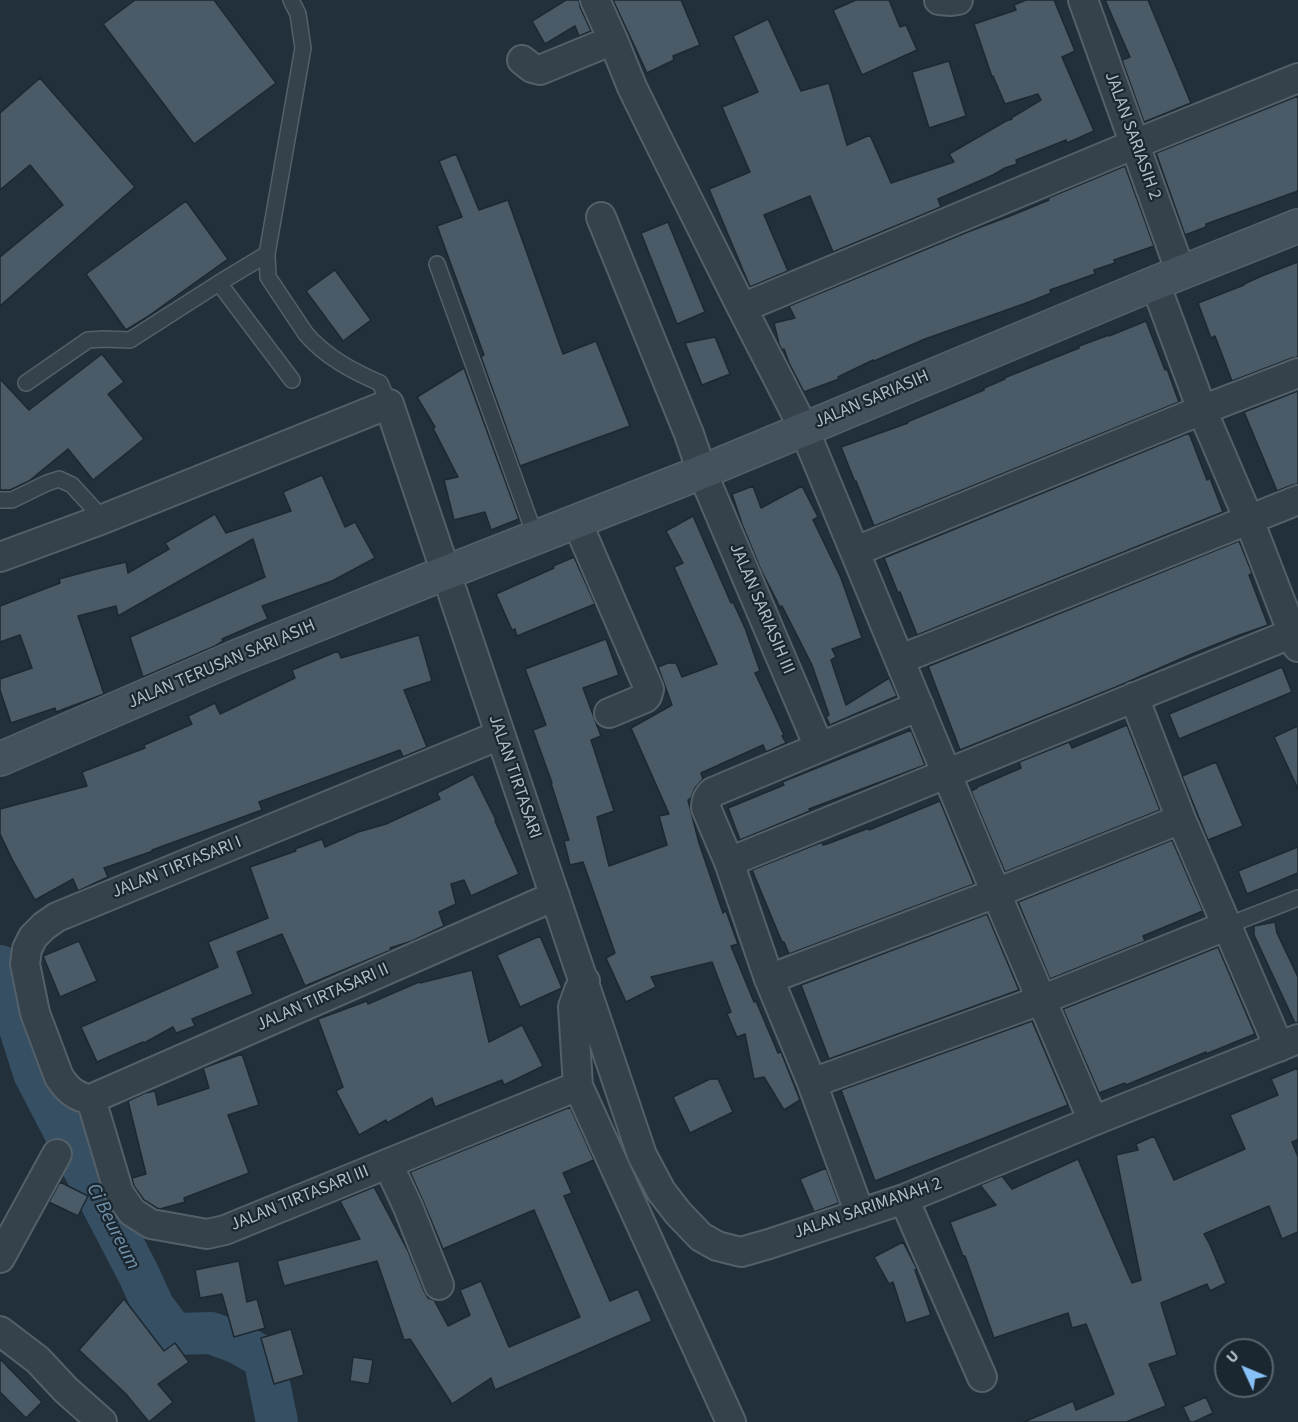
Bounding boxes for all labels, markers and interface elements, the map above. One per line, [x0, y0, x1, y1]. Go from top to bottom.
street label: JALAN SARIASIH 2 [1099, 69, 1165, 203]
street label: JALAN SARIASIH [811, 366, 933, 434]
street label: JALAN SARIASIH III [724, 540, 798, 678]
street label: JALAN TERUSAN SARI ASIH [125, 616, 319, 714]
street label: JALAN TIRTASARI [483, 712, 545, 842]
street label: JALAN TIRTASARI I [109, 832, 245, 904]
street label: JALAN TIRTASARI II [253, 959, 393, 1037]
street label: JALAN TIRTASARI III [228, 1161, 372, 1237]
street label: JALAN SARIMANAH 2 [791, 1174, 945, 1244]
water label: Ci Beureum [80, 1180, 144, 1274]
north arrow [1214, 1338, 1274, 1398]
text: U [1221, 1345, 1244, 1368]

